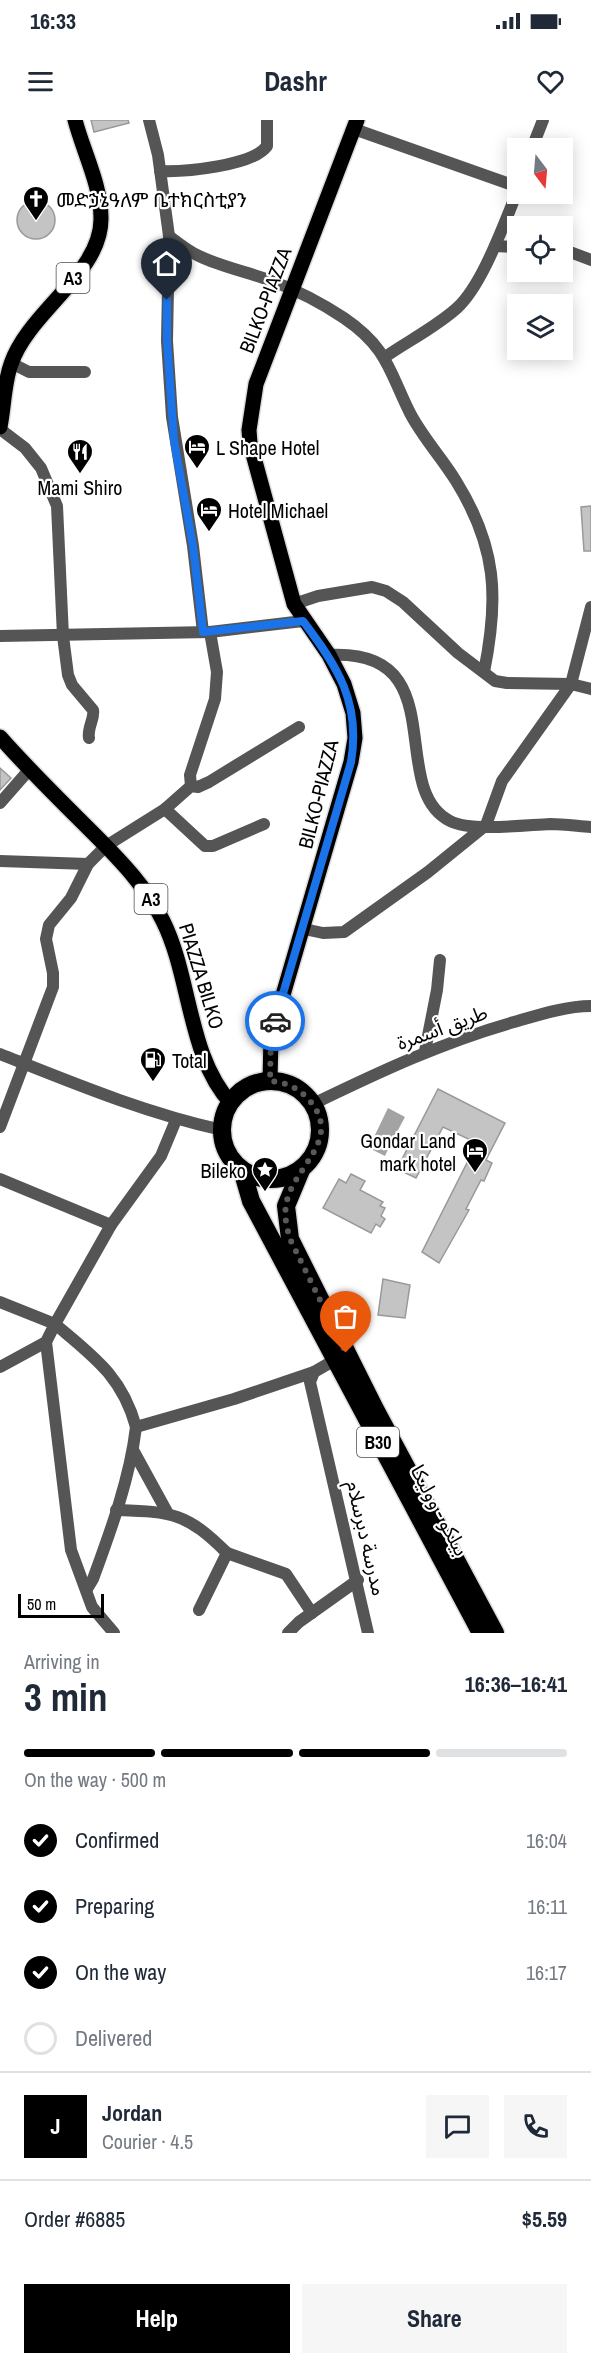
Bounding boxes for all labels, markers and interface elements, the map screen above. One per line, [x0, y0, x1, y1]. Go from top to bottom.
text: 16:33 [30, 6, 76, 36]
text: Dashr [264, 63, 327, 99]
icon: menu [24, 65, 57, 98]
icon: heart [534, 65, 567, 98]
north arrow [507, 138, 573, 204]
map controls [507, 138, 573, 360]
church icon: መድኃኔዓለም ቤተክርስቲያን [21, 184, 51, 222]
place label: መድኃኔዓለም ቤተክርስቲያን [56, 186, 247, 213]
button: locate [507, 216, 573, 282]
pin [141, 238, 192, 300]
street label: BILKO-PIAZZA [232, 243, 298, 357]
icon: home [150, 247, 183, 280]
road number: A3 [56, 263, 90, 293]
button: layers [507, 294, 573, 360]
hotel icon: L Shape Hotel [182, 432, 212, 470]
place label: L Shape Hotel [216, 434, 319, 461]
restaurant icon: Mami Shiro [65, 437, 95, 475]
place label: Mami Shiro [38, 474, 122, 501]
hotel icon: Hotel Michael [194, 495, 224, 533]
place label: Hotel Michael [228, 497, 328, 524]
street label: BILKO-PIAZZA [291, 737, 345, 851]
road number: A3 [134, 884, 168, 914]
street label: PIAZZA BILKO [173, 920, 231, 1032]
courier [245, 991, 305, 1051]
street label: طريق أسمرة [393, 998, 491, 1056]
icon: car [259, 1005, 292, 1038]
fuel station icon: Total [138, 1045, 168, 1083]
place label: Total [172, 1047, 207, 1074]
place label: Gondar Land mark hotel [360, 1127, 456, 1177]
hotel icon: Gondar Land mark hotel [460, 1136, 490, 1174]
place icon: Bileko [250, 1155, 280, 1193]
place label: Bileko [200, 1157, 246, 1184]
pin [320, 1291, 371, 1353]
icon: bag [329, 1300, 362, 1333]
road number: B30 [357, 1427, 399, 1457]
street label: بيلكو - ووليكا [405, 1460, 475, 1560]
street label: مدرسة دبرسلام [339, 1478, 393, 1599]
scale bar [18, 1591, 104, 1618]
text: 50 m [27, 1593, 56, 1615]
text: Arriving in [24, 1648, 100, 1675]
text: 16:36–16:41 [465, 1669, 567, 1699]
text: 3 min [24, 1671, 108, 1723]
text: On the way · 500 m [24, 1766, 166, 1793]
icon: check [24, 1824, 57, 1857]
text: Confirmed [75, 1825, 159, 1855]
text: 16:04 [526, 1827, 567, 1854]
icon: check [24, 1890, 57, 1923]
text: Preparing [75, 1891, 154, 1921]
text: 16:11 [527, 1893, 567, 1920]
icon: check [24, 1956, 57, 1989]
text: On the way [75, 1957, 166, 1987]
text: 16:17 [526, 1959, 567, 1986]
text: Delivered [75, 2023, 152, 2053]
button: chat [426, 2095, 489, 2158]
button: phone [504, 2095, 567, 2158]
text: Jordan [102, 2098, 162, 2128]
text: J [50, 2111, 61, 2141]
text: Courier · 4.5 [102, 2128, 193, 2155]
text: Order #6885 [24, 2204, 125, 2234]
text: $5.59 [522, 2204, 567, 2234]
button: Help [24, 2284, 290, 2353]
button: Share [302, 2284, 567, 2353]

